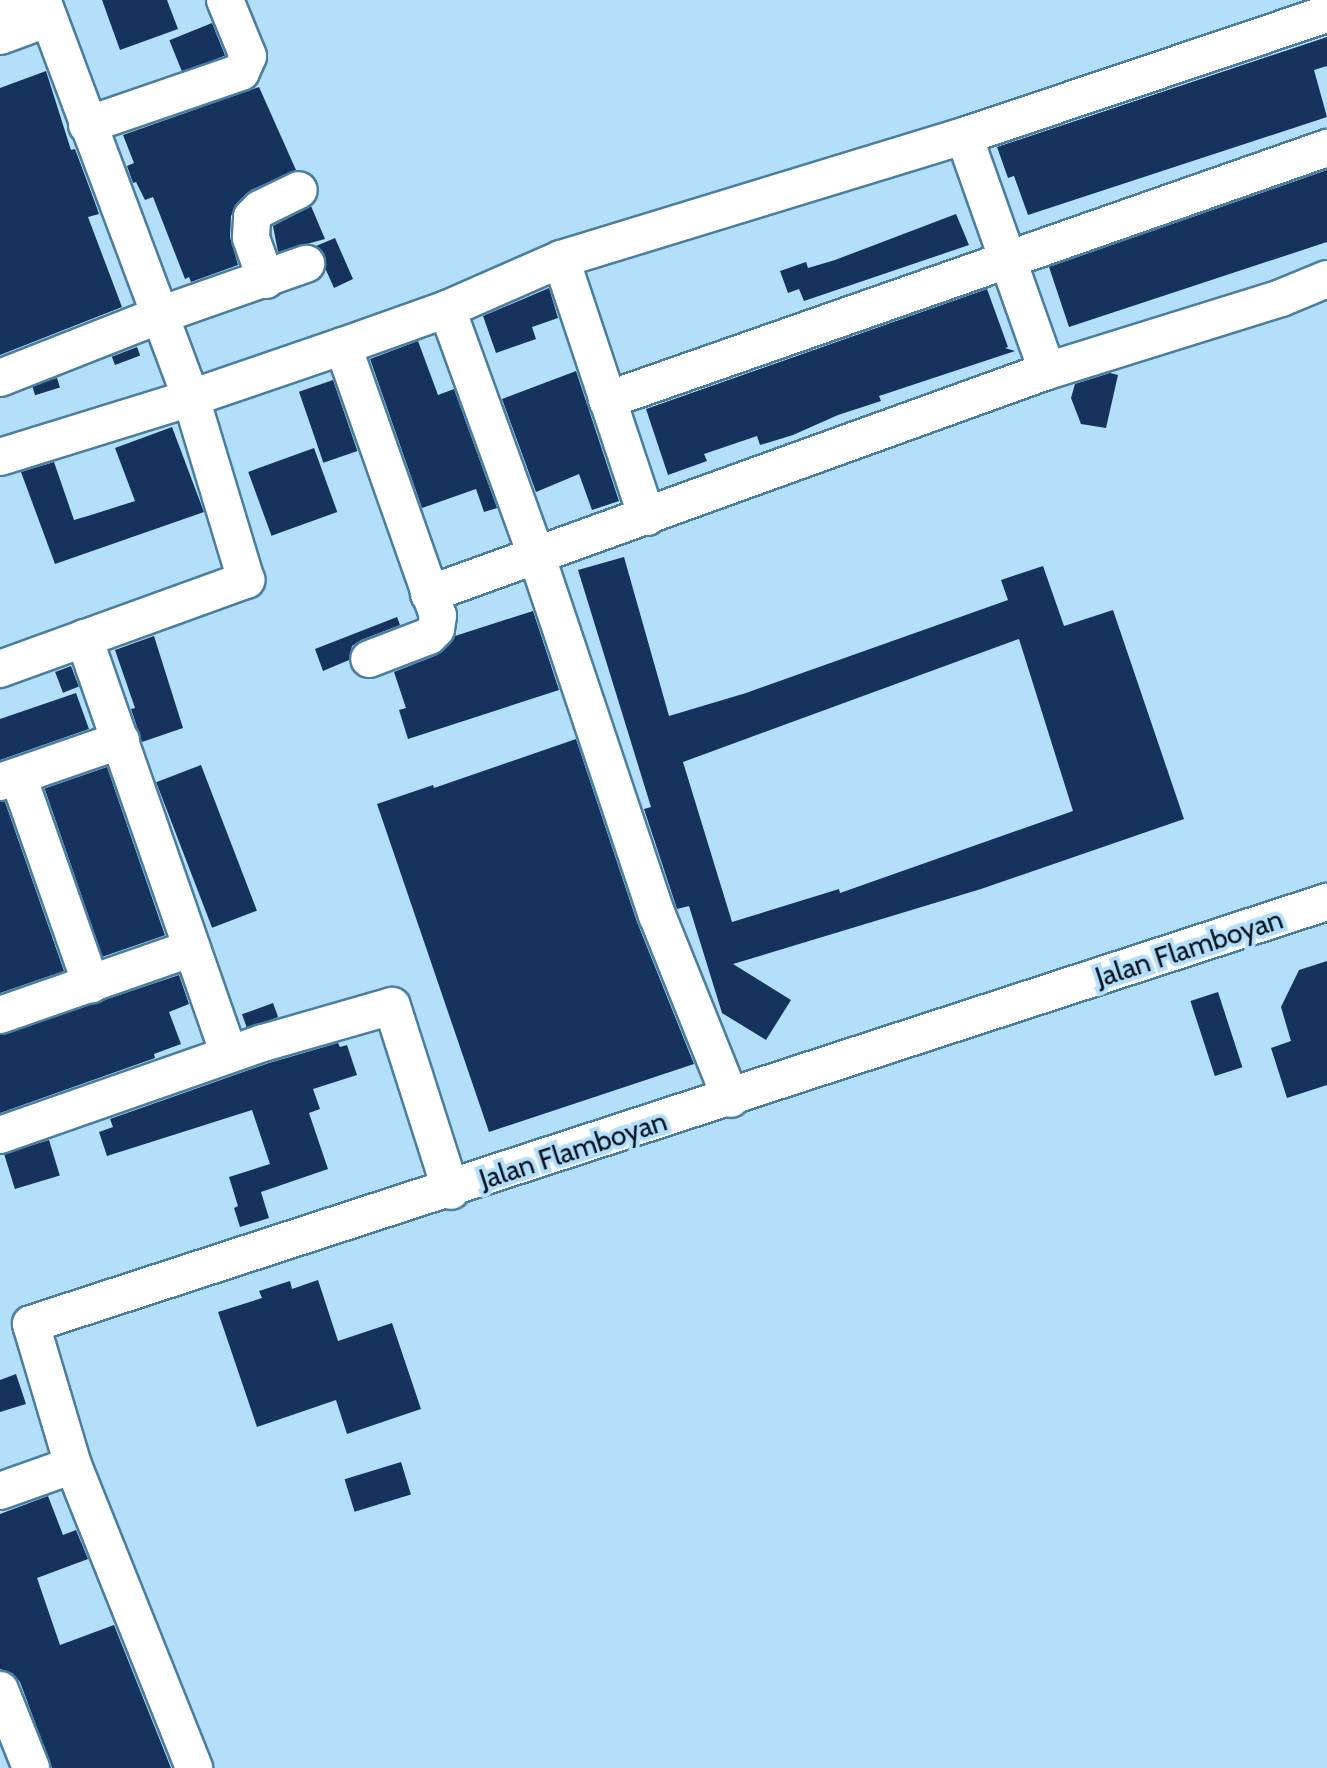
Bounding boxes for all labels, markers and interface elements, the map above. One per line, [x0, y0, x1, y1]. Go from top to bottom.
street label: Jalan Flamboyan [1091, 902, 1287, 994]
street label: Jalan Flamboyan [475, 1104, 671, 1196]

